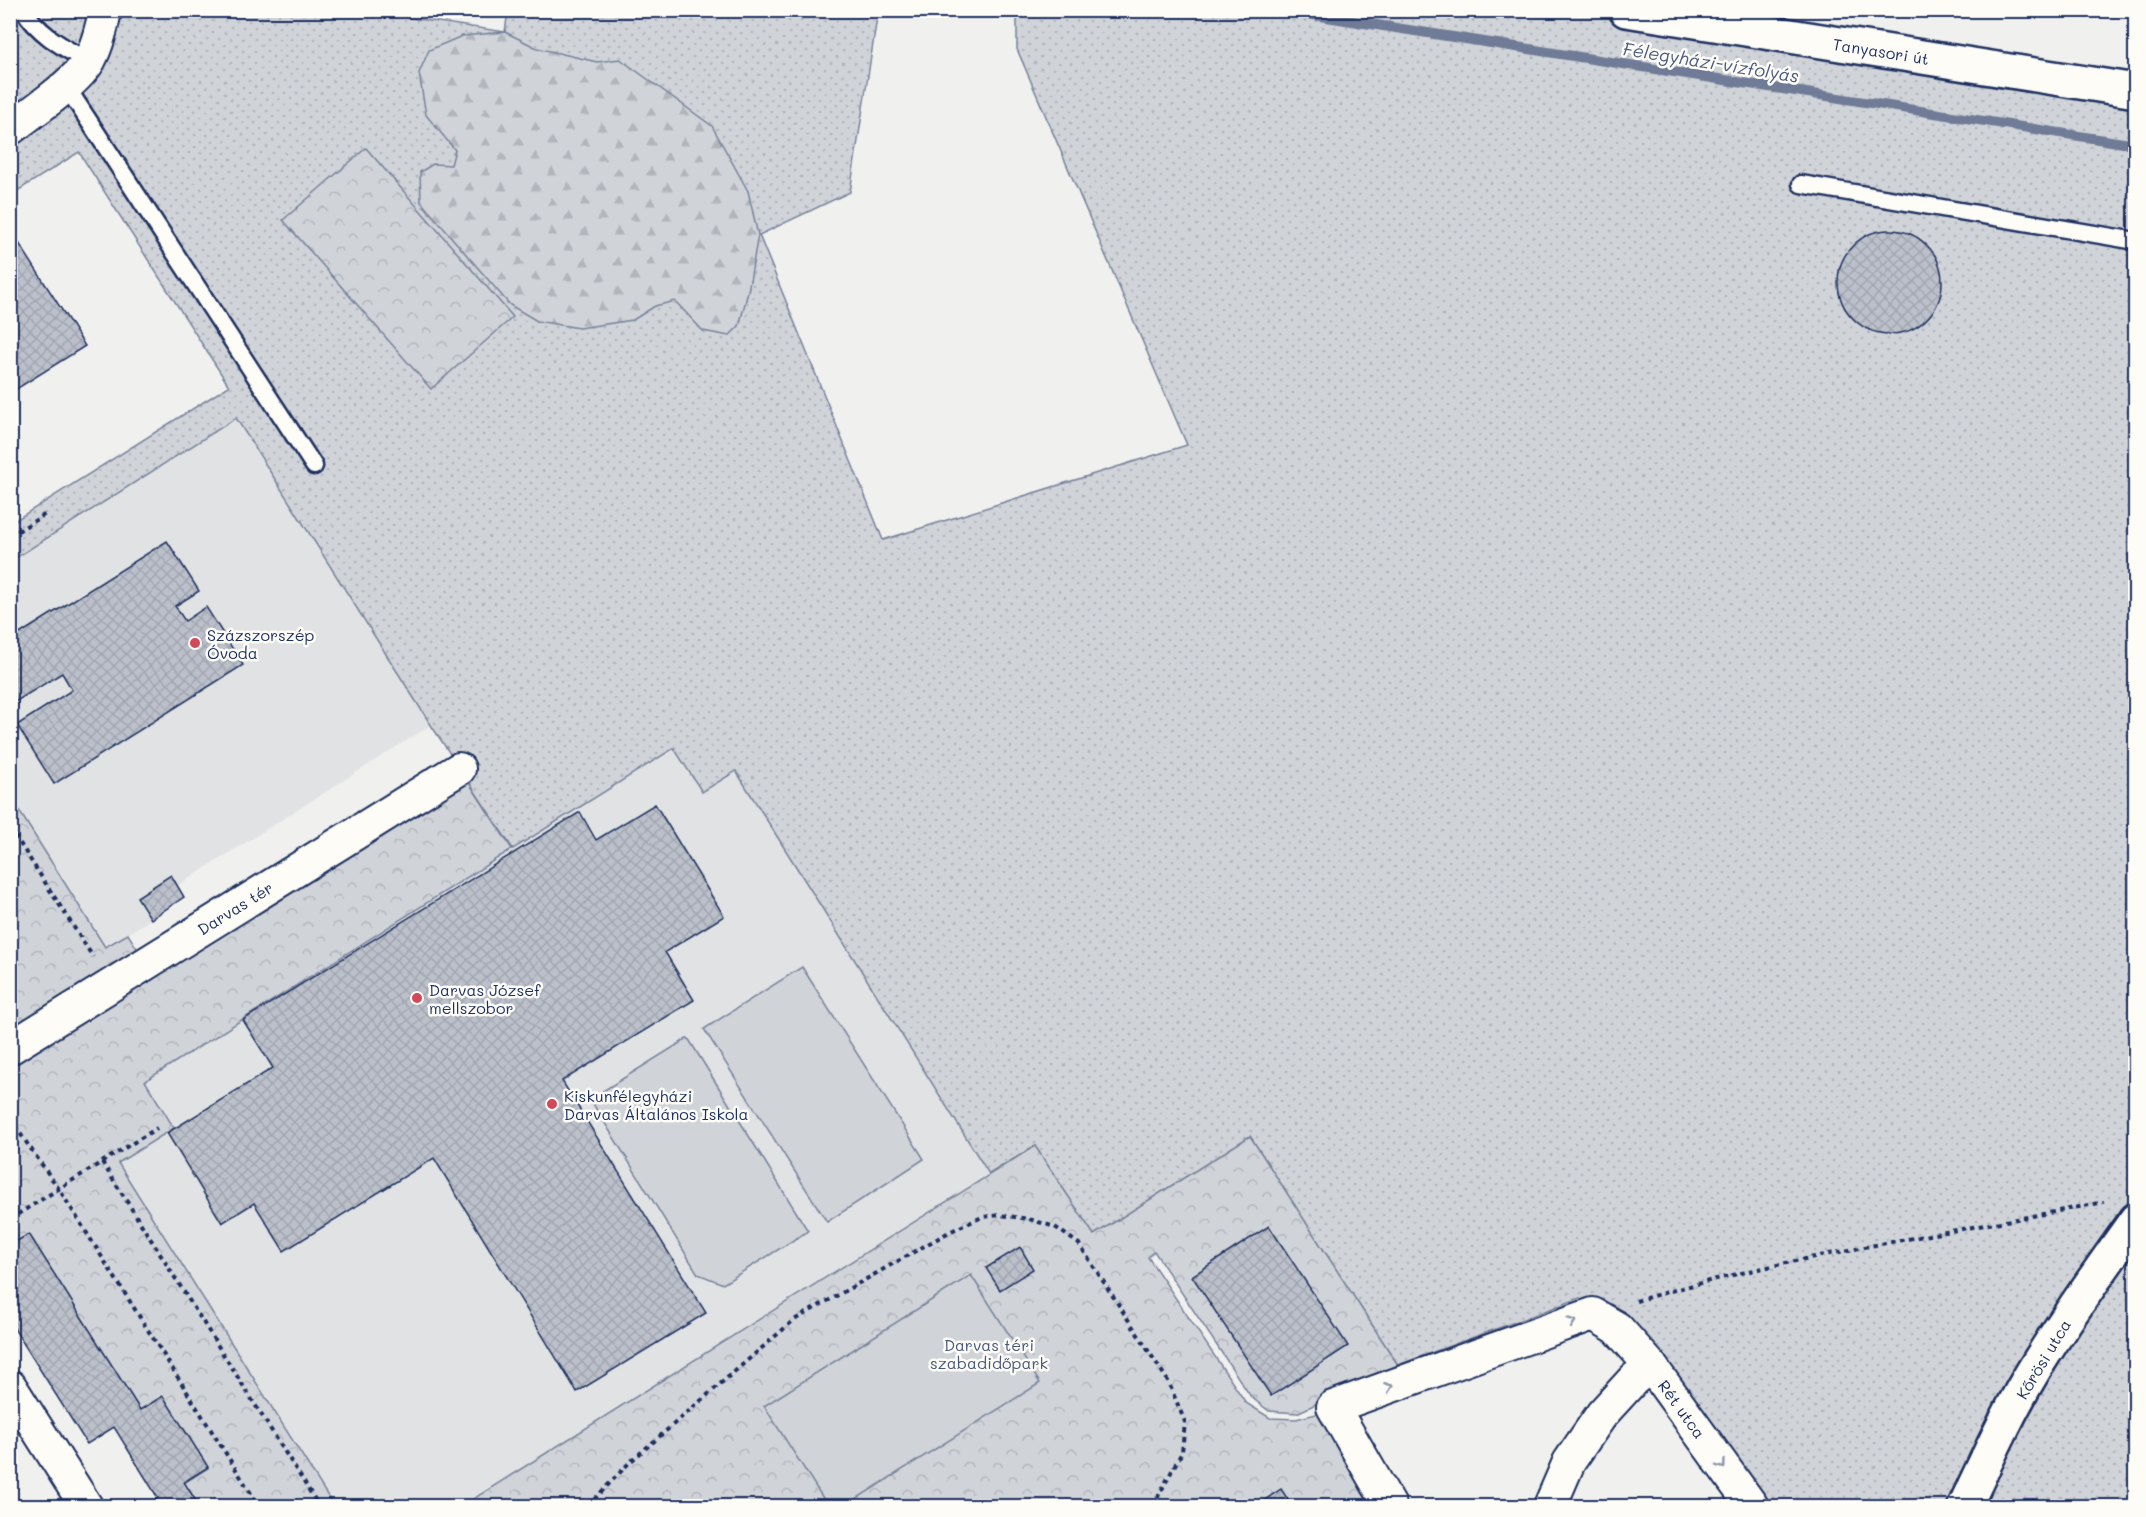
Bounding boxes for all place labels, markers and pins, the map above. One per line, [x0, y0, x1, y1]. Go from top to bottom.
place label: Százszorszép Óvoda [207, 624, 315, 663]
marker: Százszorszép Óvoda [188, 636, 202, 650]
place label: Darvas József mellszobor [429, 979, 541, 1018]
marker: Darvas József mellszobor [410, 991, 424, 1005]
place label: Kiskunfélegyházi Darvas Általános Iskola [564, 1085, 748, 1124]
marker: Kiskunfélegyházi Darvas Általános Iskola [545, 1097, 559, 1111]

